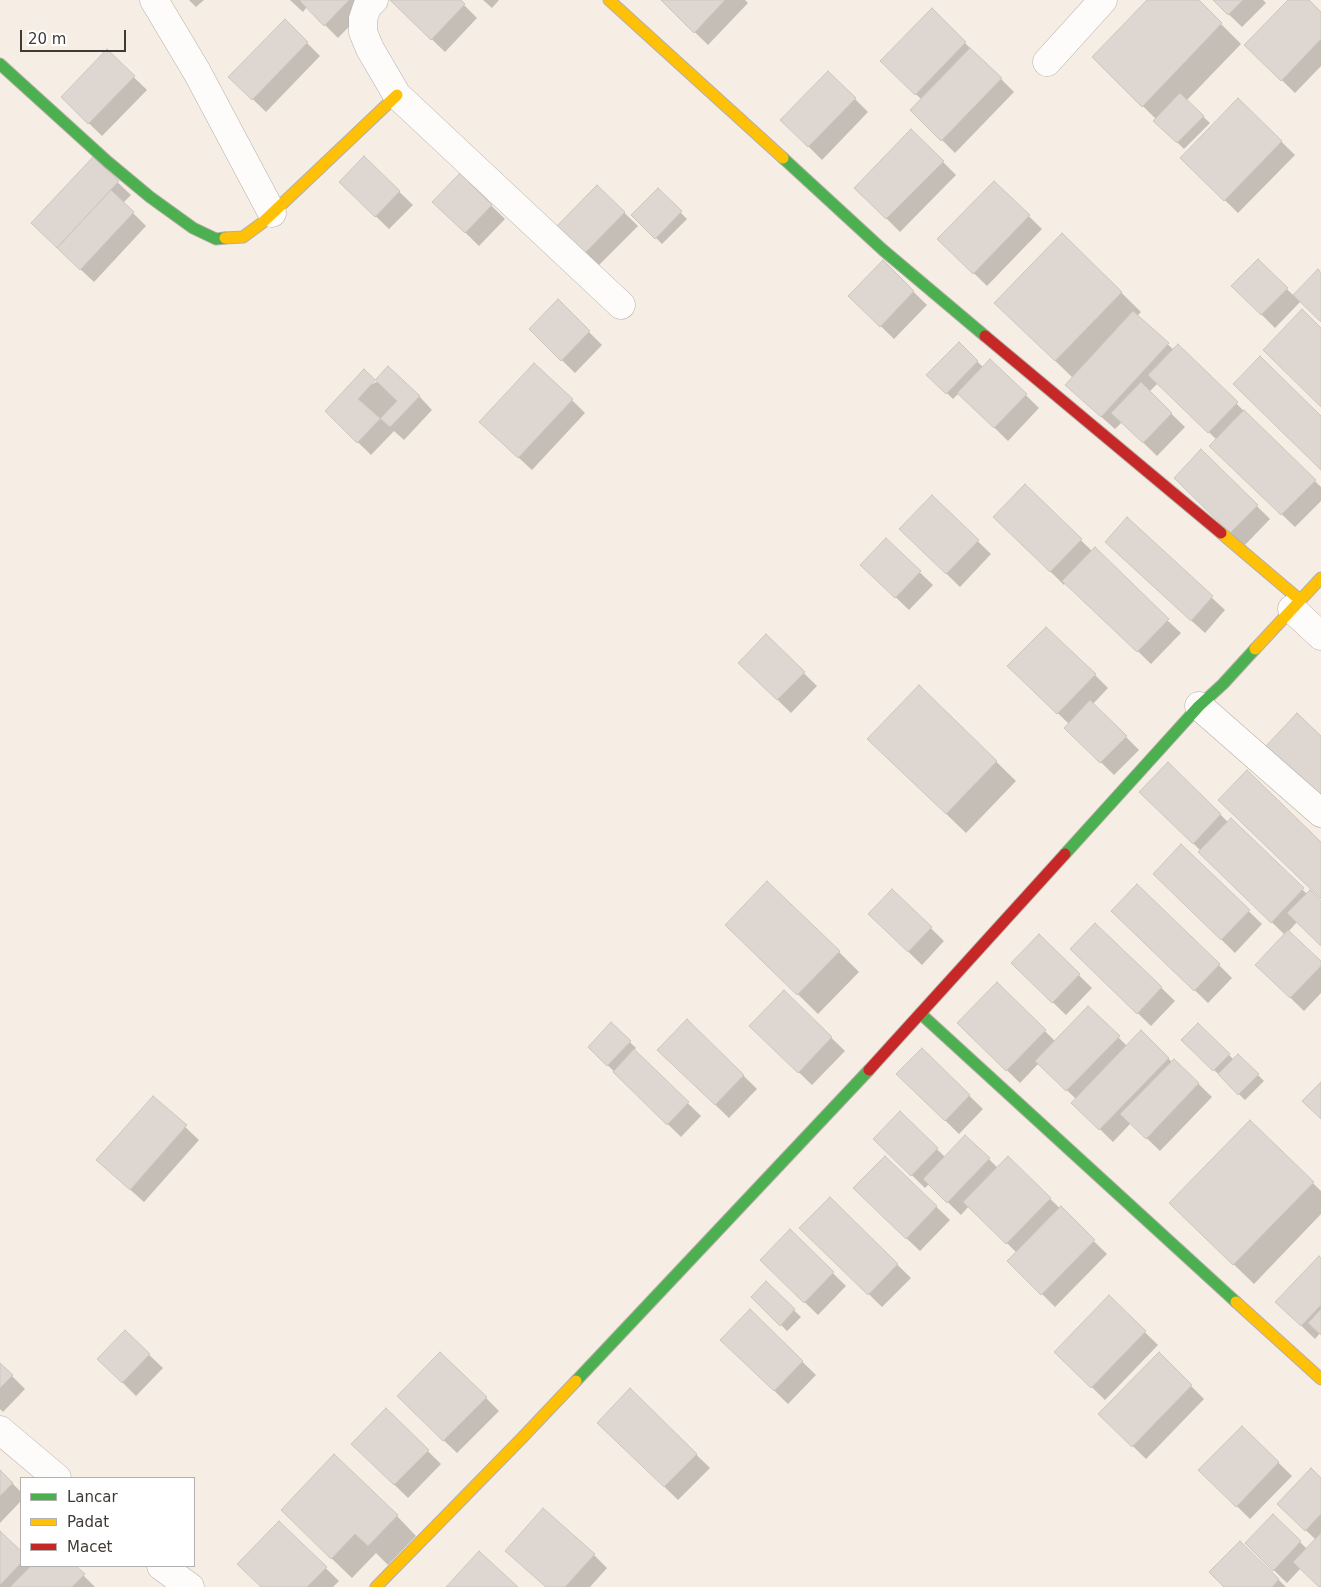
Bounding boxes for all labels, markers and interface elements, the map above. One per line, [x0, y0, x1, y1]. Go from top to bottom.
scale bar [22, 20, 129, 52]
text: 20 m [28, 30, 66, 48]
legend [20, 1477, 195, 1567]
text: Lancar [67, 1488, 118, 1506]
text: Padat [67, 1513, 109, 1531]
text: Macet [67, 1538, 113, 1556]

